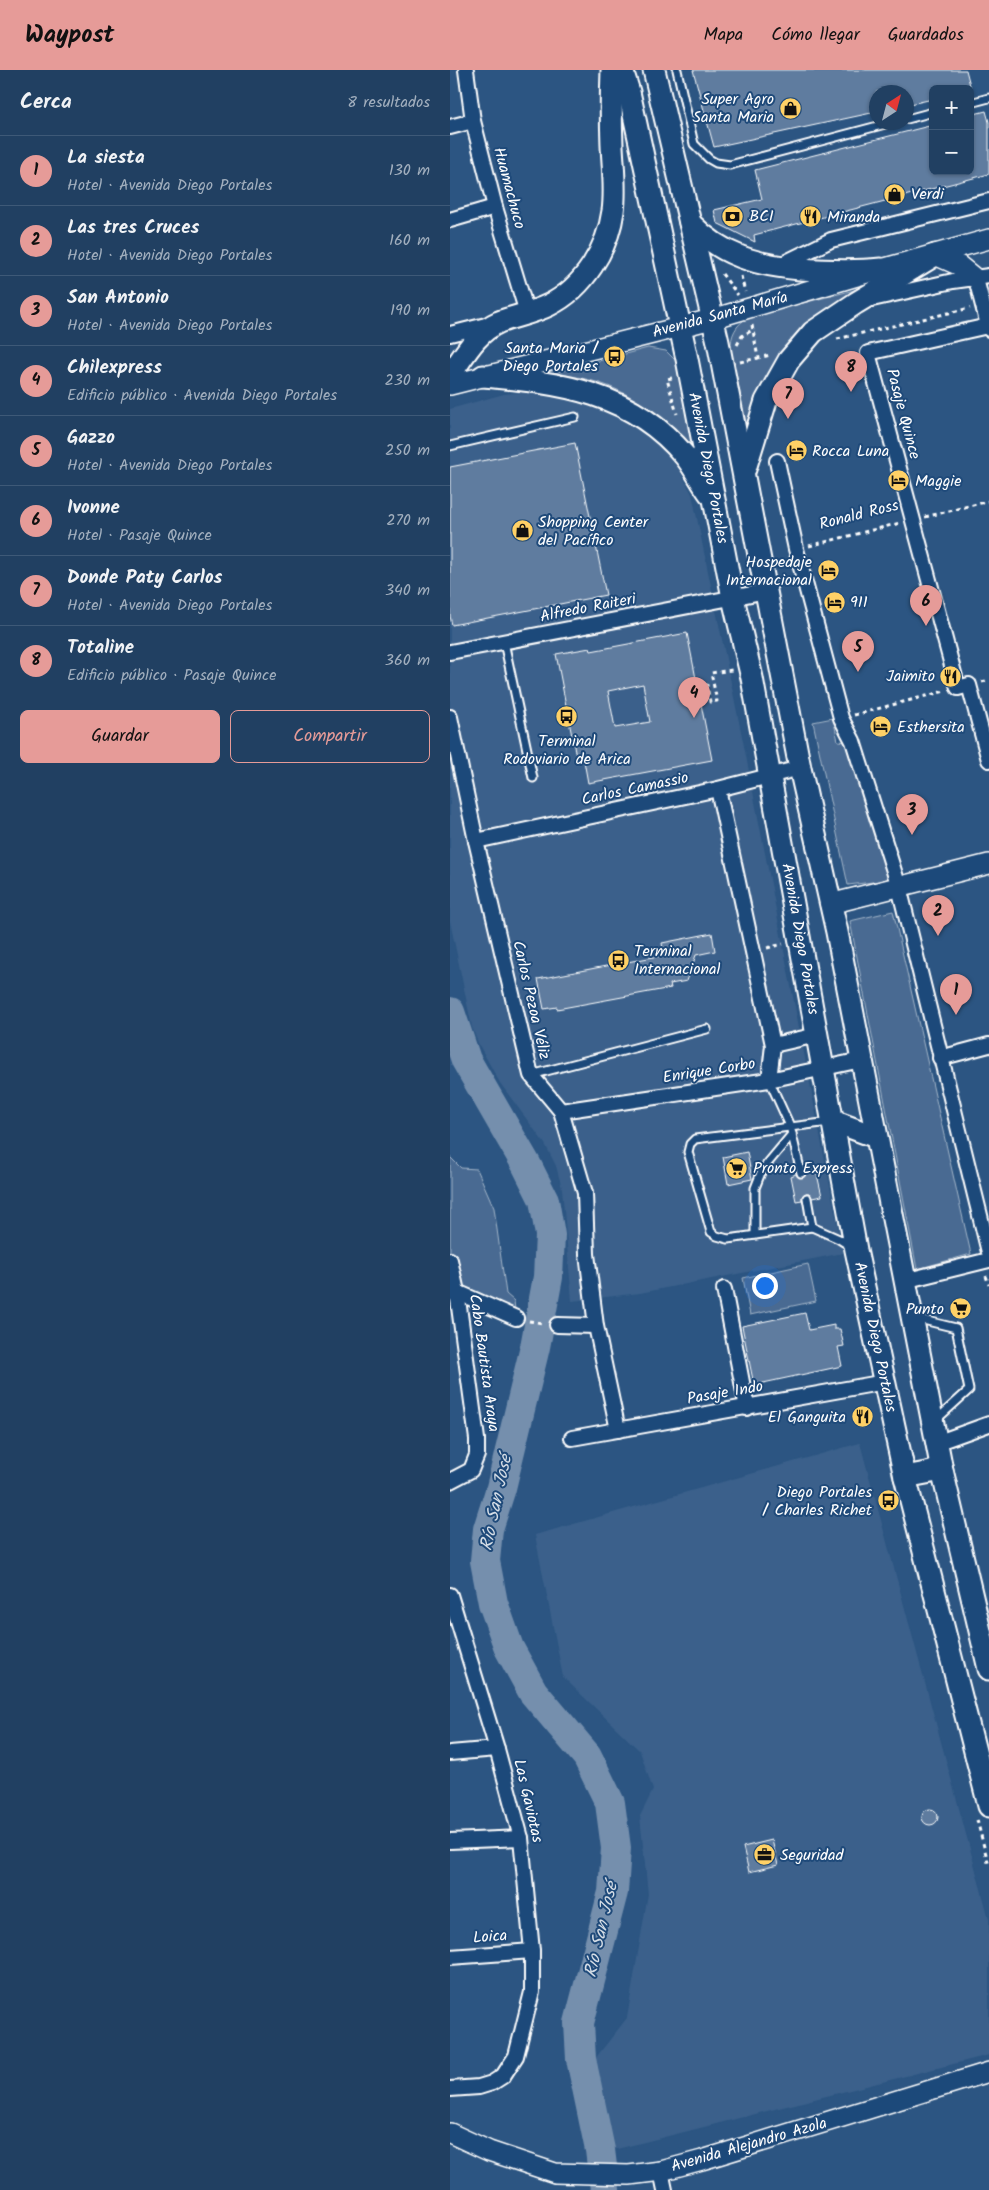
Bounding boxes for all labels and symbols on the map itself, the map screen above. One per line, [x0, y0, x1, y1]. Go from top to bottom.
north arrow [869, 85, 914, 130]
place label: Super Agro Santa Maria [693, 87, 774, 130]
shop icon: Super Agro Santa Maria [778, 96, 802, 120]
street label: Huamachuco [486, 144, 532, 232]
shop icon: Verdi [883, 182, 907, 206]
place label: Verdi [911, 182, 945, 207]
bank icon: BCI [721, 204, 745, 228]
place label: BCI [749, 204, 774, 229]
restaurant icon: Miranda [799, 205, 823, 229]
place label: Miranda [827, 205, 880, 230]
street label: Avenida Santa María [649, 285, 791, 345]
place label: Santa Maria / Diego Portales [503, 336, 599, 379]
bus stop icon: Santa Maria / Diego Portales [602, 345, 626, 369]
pin: 8 [835, 351, 867, 392]
street label: Pasaje Quince [879, 366, 927, 462]
pin: 7 [772, 378, 804, 419]
street label: Avenida Diego Portales [681, 390, 735, 546]
hotel icon: Rocca Luna [784, 439, 808, 463]
place label: Rocca Luna [812, 439, 889, 464]
hotel icon: Maggie [887, 469, 911, 493]
place label: Maggie [915, 469, 961, 494]
street label: Ronald Ross [817, 493, 902, 537]
place label: Shopping Center del Pacífico [538, 510, 650, 553]
shop icon: Shopping Center del Pacífico [510, 519, 534, 543]
place label: Hospedaje Internacional [726, 550, 812, 593]
hotel icon: Hospedaje Internacional [816, 559, 840, 583]
pin: 6 [910, 585, 942, 626]
street label: Alfredo Raiteri [538, 586, 639, 630]
hotel icon: 911 [822, 590, 846, 614]
place label: 911 [850, 590, 868, 615]
pin: 5 [842, 631, 874, 672]
place label: Jaimito [886, 664, 935, 689]
restaurant icon: Jaimito [939, 664, 963, 688]
pin: 4 [678, 677, 710, 718]
bus stop icon: Terminal Rodoviario de Arica [555, 705, 579, 729]
hotel icon: Esthersita [869, 715, 893, 739]
place label: Esthersita [897, 715, 965, 740]
place label: Terminal Rodoviario de Arica [503, 729, 631, 772]
street label: Carlos Camassio [579, 765, 691, 813]
pin: 3 [896, 794, 928, 835]
street label: Avenida Diego Portales [774, 861, 826, 1017]
pin: 2 [922, 895, 954, 936]
street label: Carlos Pezoa Véliz [505, 938, 557, 1062]
place label: Terminal Internacional [634, 939, 720, 982]
bus stop icon: Terminal Internacional [606, 948, 630, 972]
pin: 1 [940, 974, 972, 1015]
street label: Enrique Corbo [661, 1051, 757, 1091]
supermarket icon: Pronto Express [725, 1156, 749, 1180]
place label: Pronto Express [753, 1156, 853, 1181]
street label: Avenida Diego Portales [847, 1259, 903, 1415]
your location [752, 1273, 778, 1299]
street label: Cabo Bautista Araya [462, 1292, 506, 1434]
place label: Punto [906, 1297, 944, 1322]
supermarket icon: Punto [948, 1297, 972, 1321]
street label: Pasaje Indo [685, 1374, 765, 1412]
place label: El Ganguita [768, 1405, 846, 1430]
restaurant icon: El Ganguita [850, 1405, 874, 1429]
water label: Río San José [473, 1448, 522, 1554]
place label: Diego Portales / Charles Richet [762, 1480, 873, 1523]
bus stop icon: Diego Portales / Charles Richet [876, 1489, 900, 1513]
street label: Las Gaviotas [506, 1757, 550, 1845]
office icon: Seguridad [752, 1843, 776, 1867]
place label: Seguridad [780, 1843, 845, 1868]
water label: Río San José [577, 1875, 628, 1981]
street label: Loica [472, 1923, 508, 1951]
street label: Avenida Alejandro Azola [668, 2111, 830, 2179]

